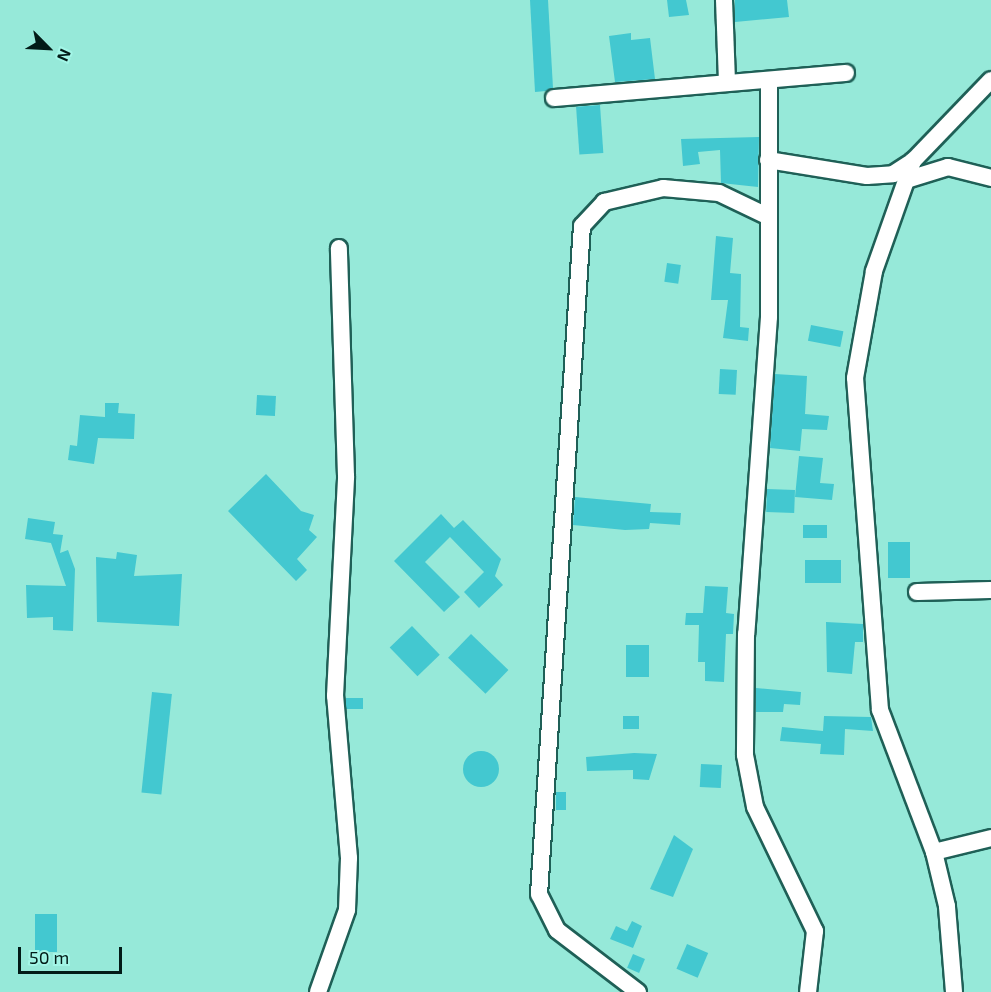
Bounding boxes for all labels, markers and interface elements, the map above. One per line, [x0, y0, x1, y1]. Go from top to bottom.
north arrow [18, 18, 78, 78]
text: N [54, 46, 76, 65]
scale bar [21, 935, 124, 973]
text: 50 m [29, 946, 69, 968]

